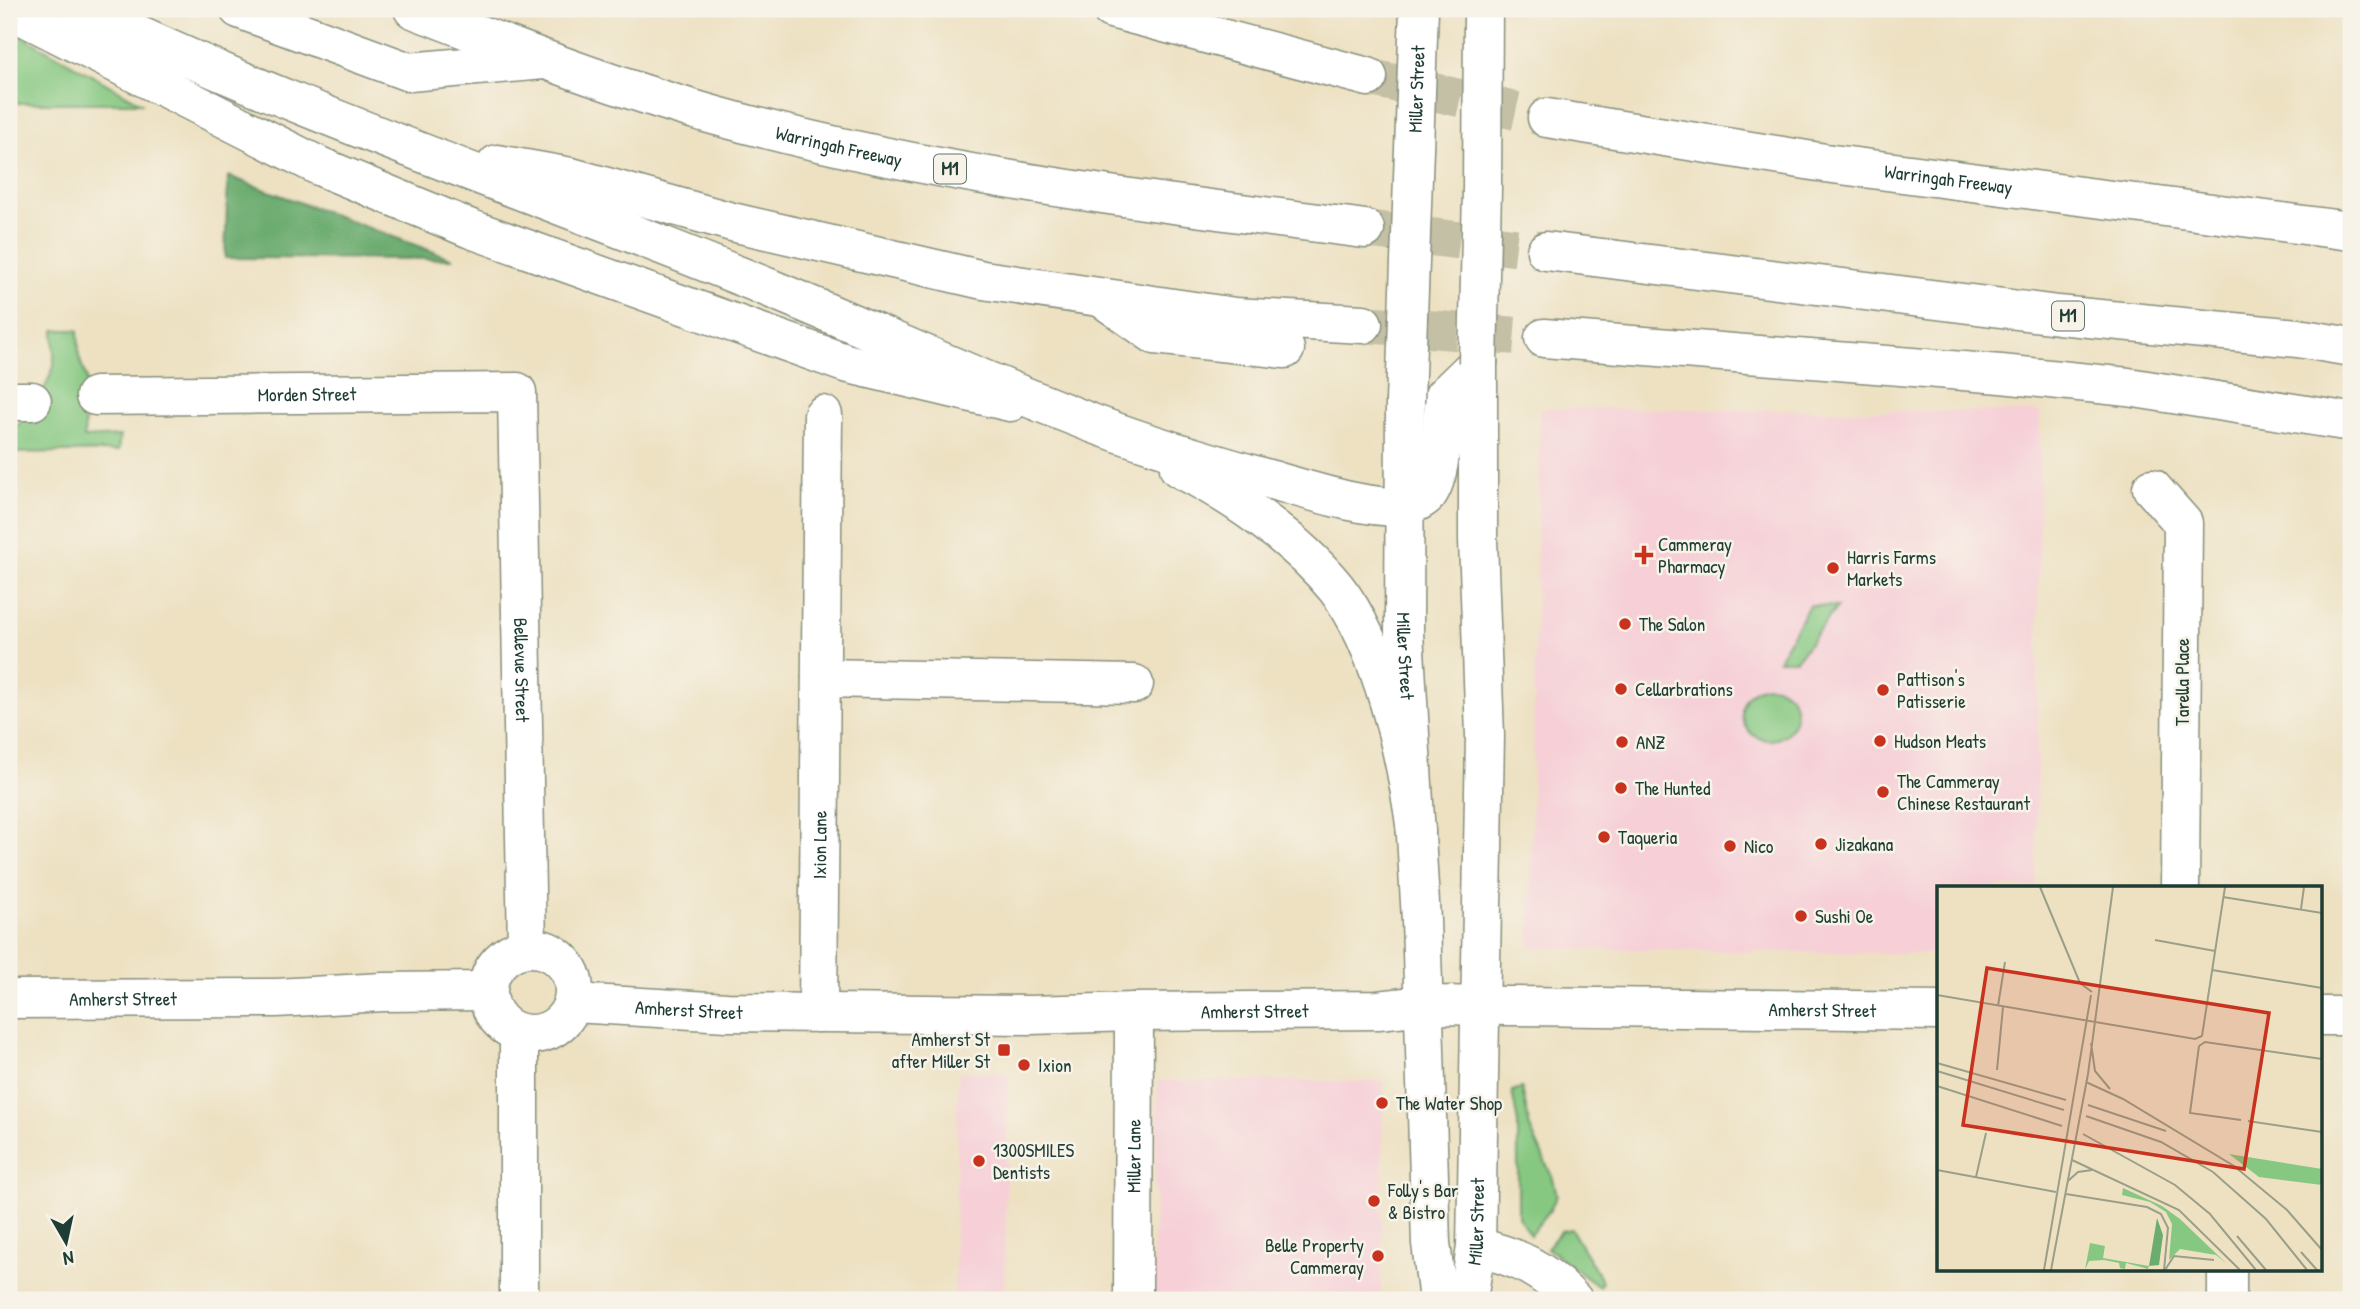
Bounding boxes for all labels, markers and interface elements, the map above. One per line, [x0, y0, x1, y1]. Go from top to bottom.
street label: Miller Street [1402, 45, 1431, 133]
street label: Warringah Freeway [773, 119, 904, 173]
road number: M1 [934, 154, 966, 184]
street label: Warringah Freeway [1883, 158, 2014, 200]
road number: M1 [2052, 302, 2084, 330]
street label: Morden Street [258, 381, 357, 407]
place label: Cammeray Pharmacy [1658, 531, 1732, 579]
place label: Harris Farms Markets [1847, 544, 1936, 592]
marker: Cammeray Pharmacy [1636, 547, 1652, 563]
marker: Harris Farms Markets [1825, 560, 1841, 576]
place label: The Salon [1639, 611, 1705, 637]
street label: Miller Street [1391, 612, 1421, 701]
marker: The Salon [1617, 616, 1633, 632]
street label: Bellevue Street [508, 618, 536, 723]
street label: Tarella Place [2169, 638, 2195, 726]
place label: Pattison's Patisserie [1897, 666, 1966, 714]
place label: Cellarbrations [1635, 676, 1733, 702]
marker: Cellarbrations [1613, 681, 1629, 697]
marker: Pattison's Patisserie [1875, 682, 1891, 698]
place label: Hudson Meats [1894, 728, 1986, 754]
place label: ANZ [1636, 729, 1665, 755]
marker: Hudson Meats [1872, 733, 1888, 749]
marker: ANZ [1614, 734, 1630, 750]
place label: The Cammeray Chinese Restaurant [1897, 768, 2030, 816]
place label: The Hunted [1635, 775, 1711, 801]
marker: The Hunted [1613, 780, 1629, 796]
marker: The Cammeray Chinese Restaurant [1875, 784, 1891, 800]
street label: Ixion Lane [806, 810, 833, 879]
place label: Taqueria [1618, 824, 1678, 850]
marker: Taqueria [1596, 829, 1612, 845]
place label: Jizakana [1835, 831, 1894, 857]
place label: Nico [1744, 833, 1774, 859]
marker: Jizakana [1813, 836, 1829, 852]
marker: Nico [1722, 838, 1738, 854]
inset map [1937, 886, 2322, 1270]
place label: Sushi Oe [1815, 903, 1874, 929]
marker: Sushi Oe [1793, 908, 1809, 924]
street label: Amherst Street [69, 985, 177, 1012]
street label: Amherst Street [634, 994, 743, 1025]
street label: Amherst Street [1768, 996, 1877, 1023]
street label: Amherst Street [1201, 998, 1309, 1024]
place label: Amherst St after Miller St [892, 1026, 990, 1074]
marker: Amherst St after Miller St [996, 1042, 1012, 1058]
place label: Ixion [1038, 1052, 1071, 1078]
marker: Ixion [1016, 1057, 1032, 1073]
place label: The Water Shop [1396, 1090, 1502, 1116]
marker: The Water Shop [1374, 1095, 1390, 1111]
street label: Miller Lane [1120, 1119, 1147, 1193]
place label: 1300SMILES Dentists [993, 1137, 1074, 1185]
marker: 1300SMILES Dentists [971, 1153, 987, 1169]
place label: Folly's Bar & Bistro [1387, 1177, 1459, 1225]
street label: Miller Street [1460, 1177, 1490, 1267]
marker: Folly's Bar & Bistro [1366, 1193, 1382, 1209]
north arrow [32, 1208, 102, 1278]
place label: Belle Property Cammeray [1265, 1232, 1364, 1280]
text: N [62, 1245, 76, 1272]
marker: Belle Property Cammeray [1370, 1248, 1386, 1264]

